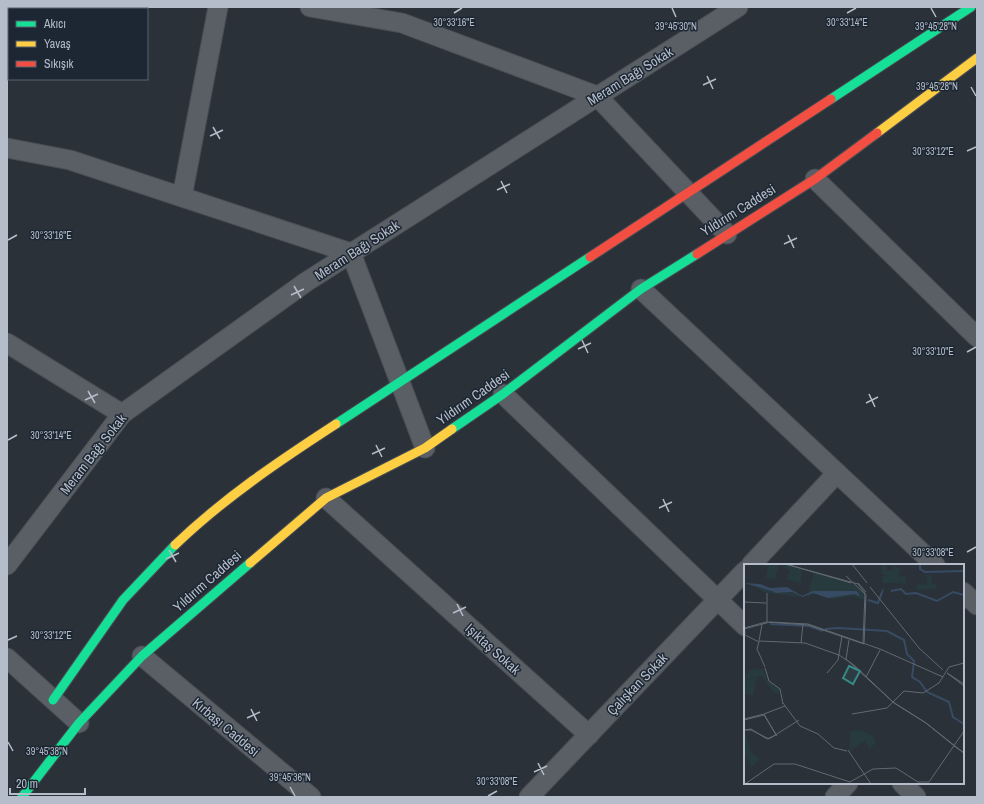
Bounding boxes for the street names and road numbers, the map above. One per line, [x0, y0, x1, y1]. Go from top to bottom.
street label: Meram Bağı Sokak [584, 42, 676, 109]
street label: Yıldırım Caddesi [697, 180, 779, 240]
street label: Meram Bağı Sokak [311, 216, 403, 284]
street label: Yıldırım Caddesi [433, 365, 513, 429]
street label: Meram Bağı Sokak [56, 410, 130, 498]
street label: Yıldırım Caddesi [169, 546, 245, 616]
street label: Işıktaş Sokak [462, 619, 525, 679]
street label: Çalışkan Sokak [603, 649, 671, 719]
street label: Kırbaşı Caddesi [189, 694, 263, 760]

